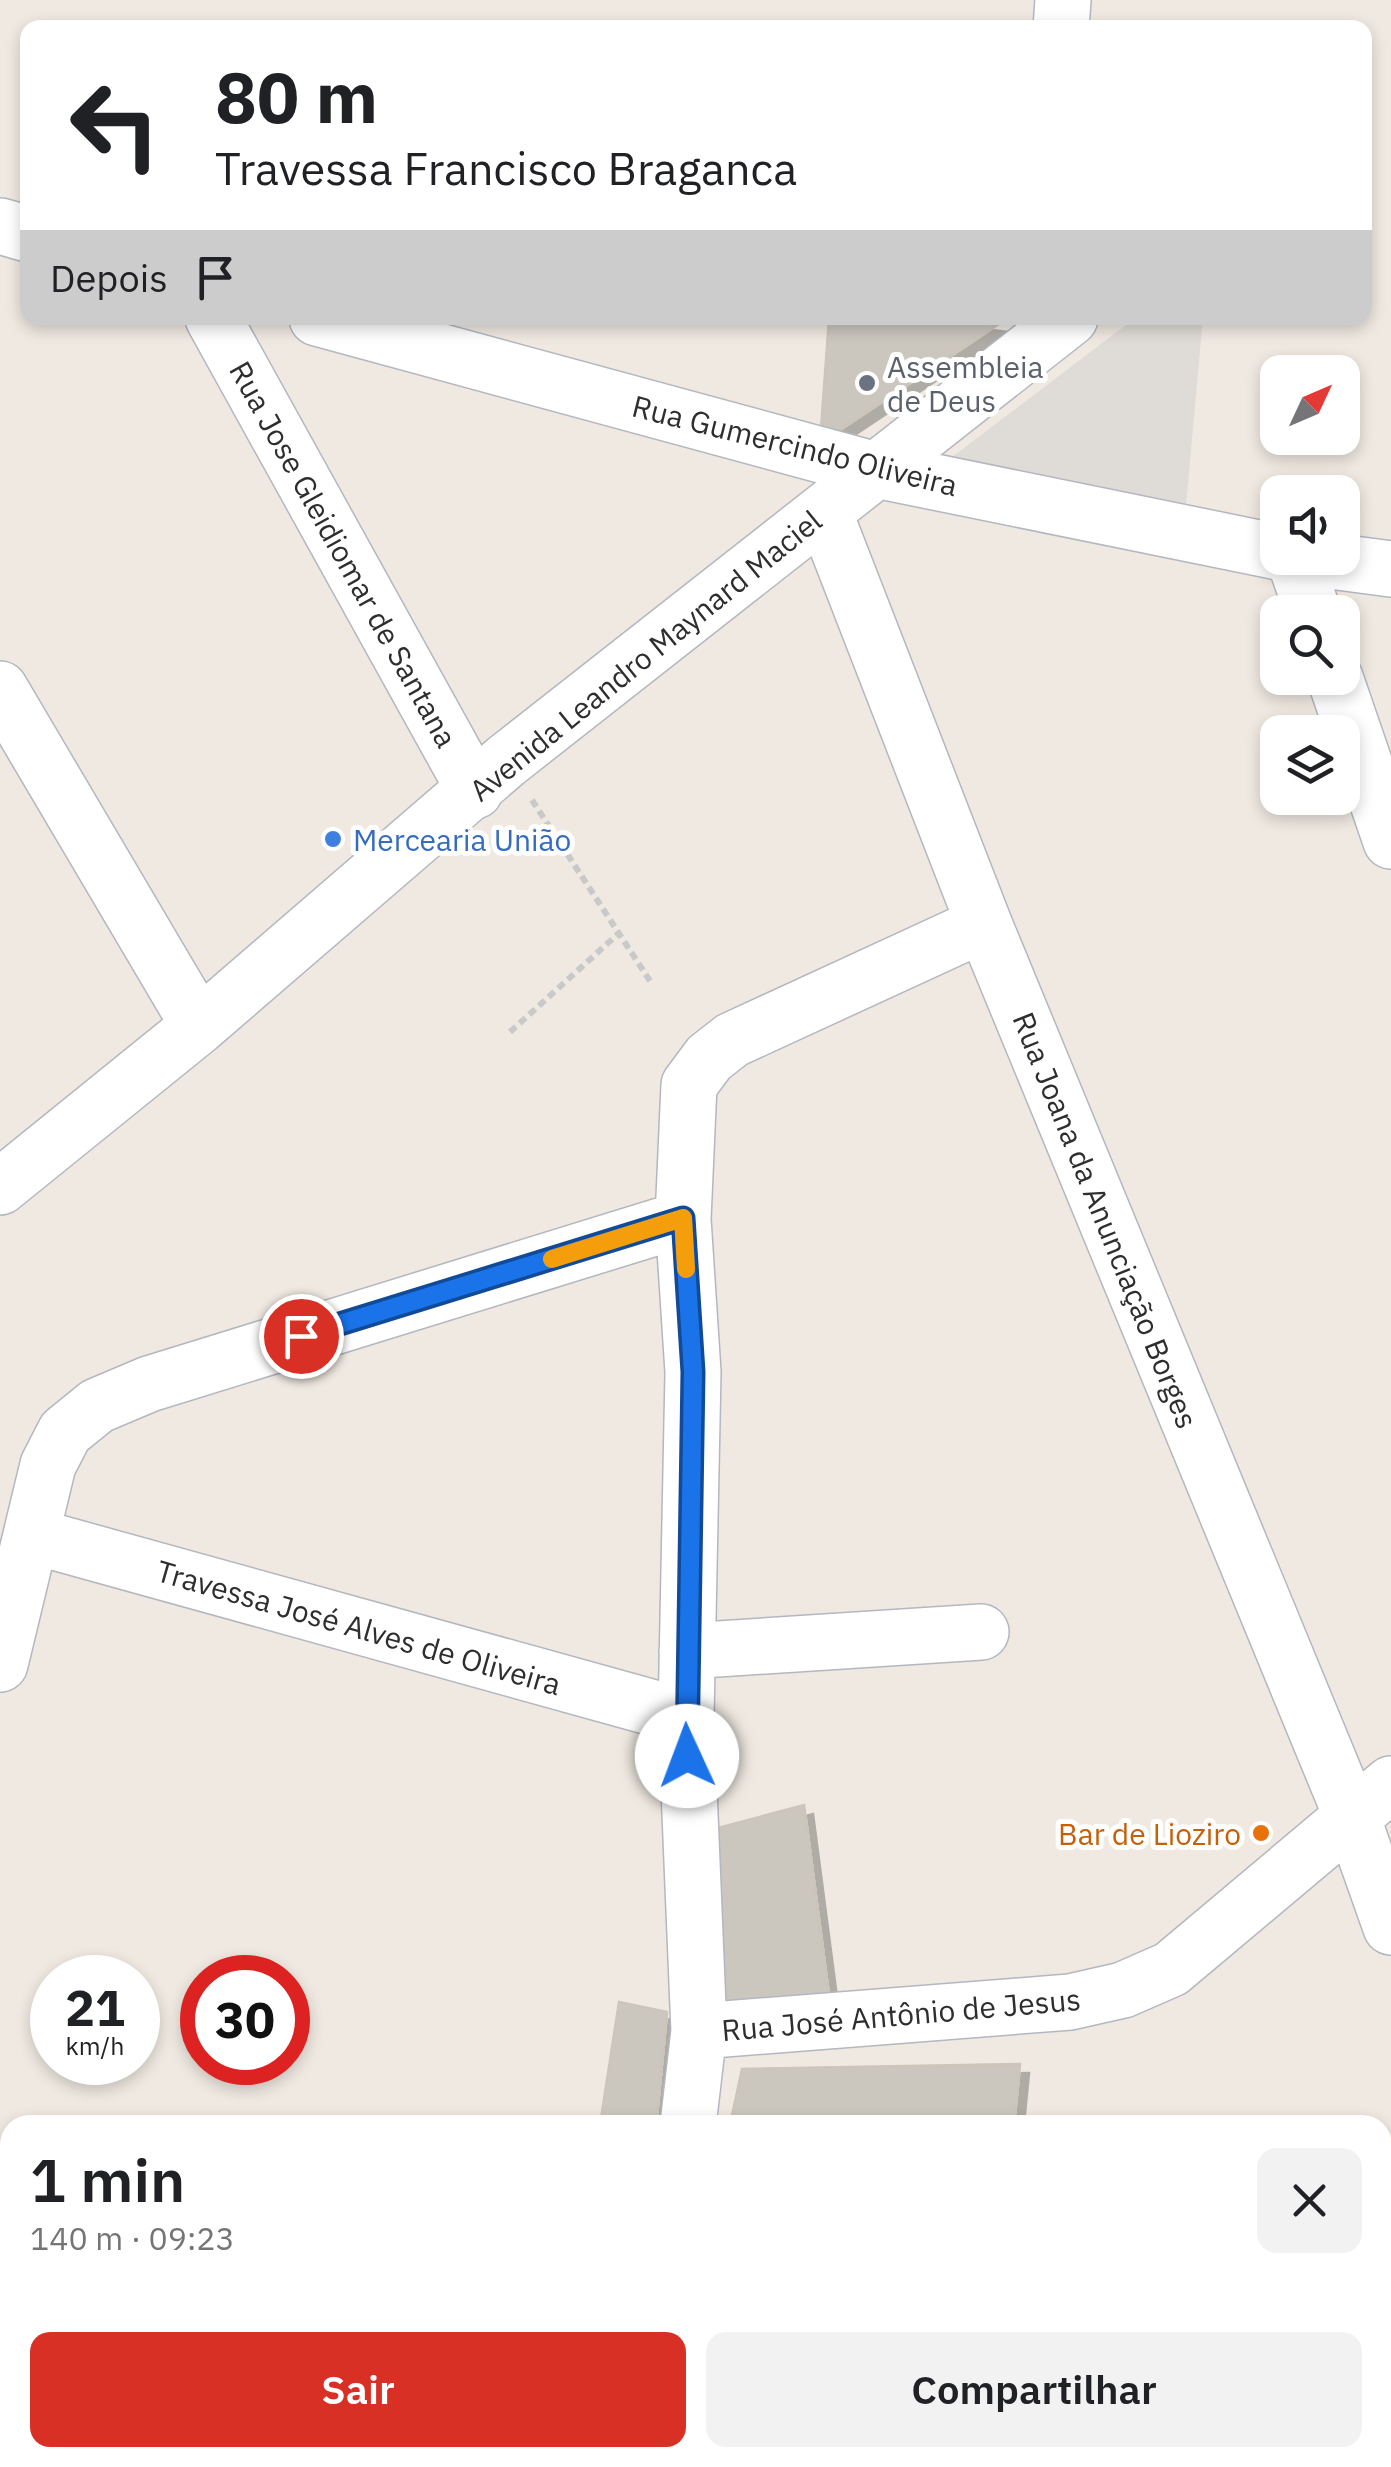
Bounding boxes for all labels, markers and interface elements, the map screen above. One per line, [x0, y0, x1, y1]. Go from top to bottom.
text: 80 m [215, 51, 378, 142]
icon: left [50, 60, 180, 190]
text: Travessa Francisco Braganca [215, 139, 797, 197]
icon: arrive [188, 250, 243, 305]
text: Depois [50, 253, 168, 302]
place label: Assembleia de Deus [887, 347, 1043, 420]
street label: Rua Jose Gleidiomar de Santana [221, 354, 467, 754]
north arrow [1260, 355, 1360, 455]
map controls [1260, 355, 1360, 815]
marker: Assembleia de Deus [856, 372, 878, 394]
street label: Rua Gumercindo Oliveira [628, 386, 962, 504]
button: sound [1260, 475, 1360, 575]
street label: Avenida Leandro Maynard Maciel [461, 501, 829, 809]
button: search [1260, 595, 1360, 695]
button: layers [1260, 715, 1360, 815]
place label: Mercearia União [353, 820, 571, 859]
marker: Mercearia União [322, 828, 344, 850]
street label: Rua Joana da Anunciação Borges [1004, 1006, 1208, 1434]
pin [259, 1294, 344, 1379]
icon: arrive [274, 1309, 329, 1364]
street label: Travessa José Alves de Oliveira [152, 1551, 566, 1703]
position arrow [635, 1704, 739, 1808]
place label: Bar de Lioziro [1058, 1814, 1241, 1853]
marker: Bar de Lioziro [1250, 1822, 1272, 1844]
speed limit sign: 30 [180, 1955, 310, 2085]
text: 21 [65, 1975, 125, 2040]
street label: Rua José Antônio de Jesus [720, 1979, 1082, 2049]
text: km/h [66, 2029, 124, 2062]
text: 1 min [30, 2140, 185, 2219]
button: close [1257, 2148, 1362, 2253]
text: 140 m · 09:23 [30, 2217, 235, 2259]
button: Sair [30, 2332, 686, 2447]
button: Compartilhar [706, 2332, 1362, 2447]

